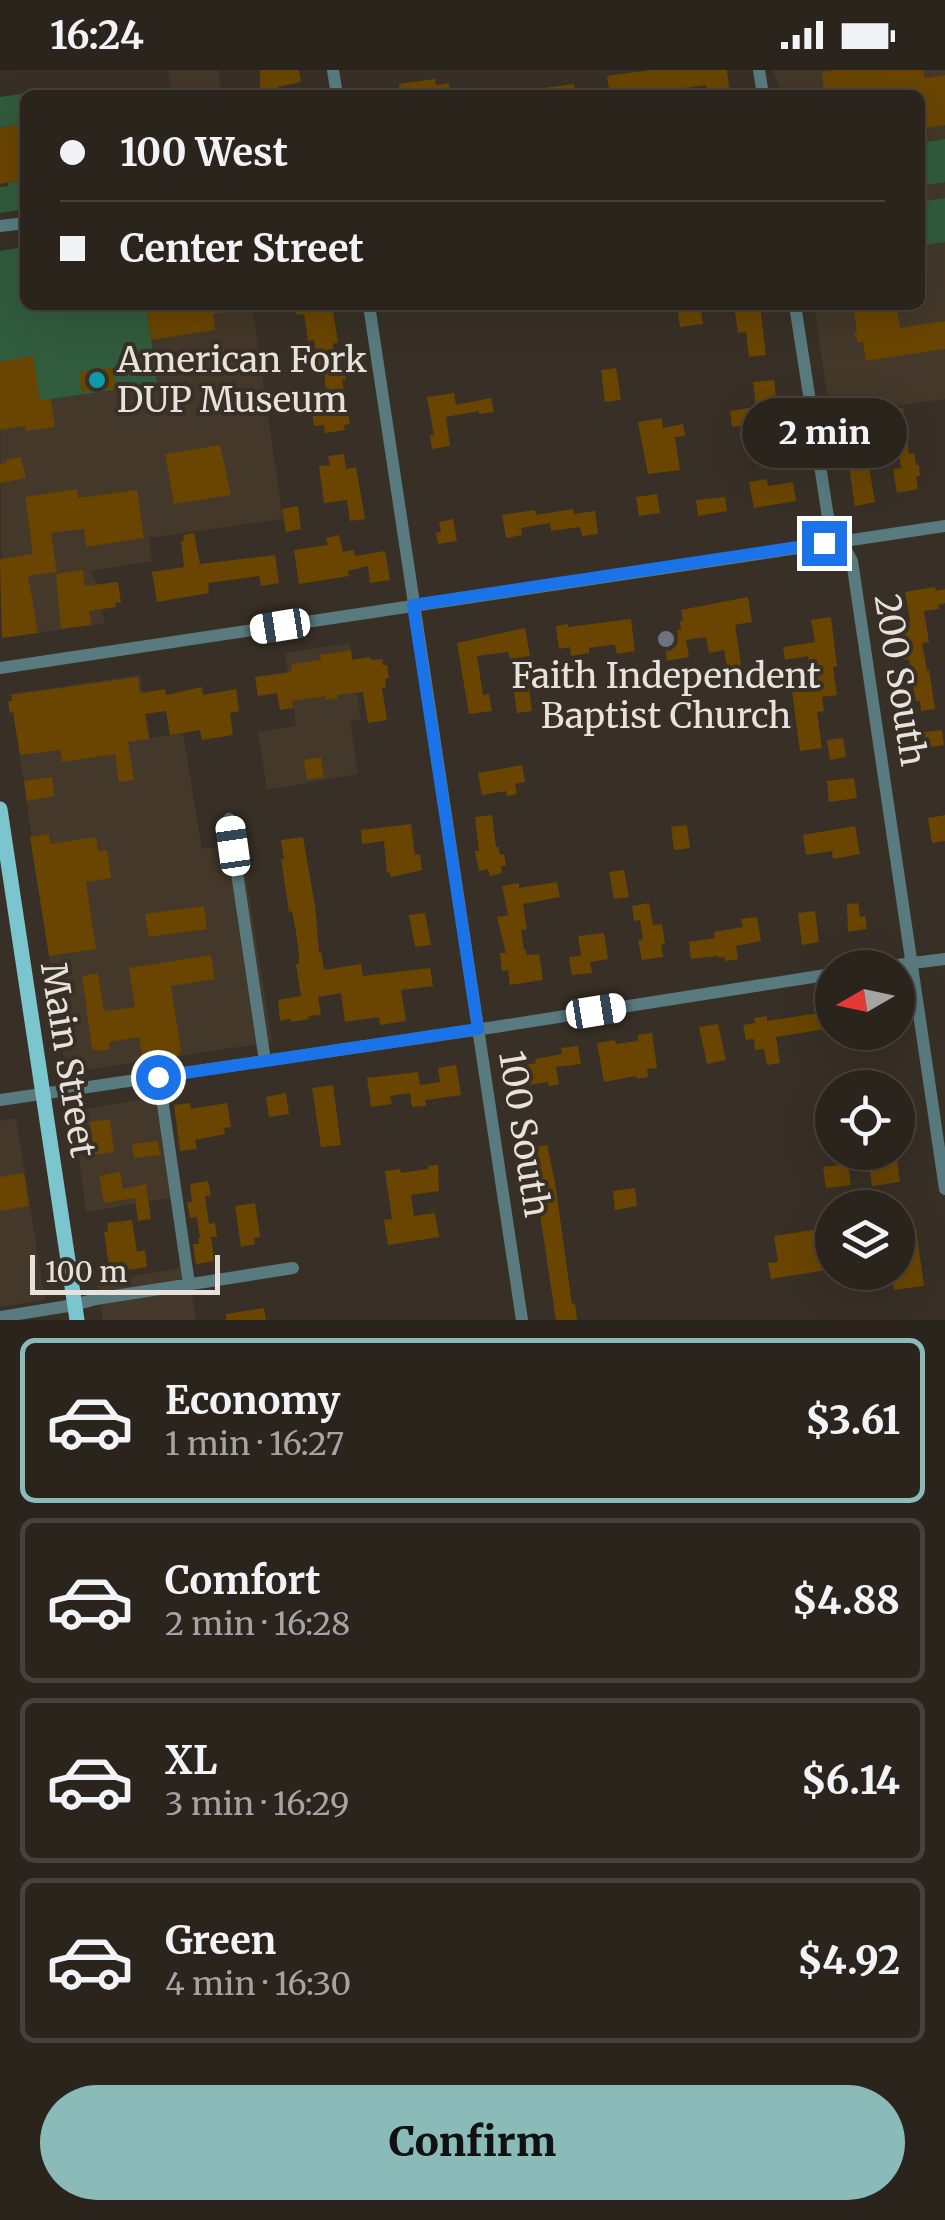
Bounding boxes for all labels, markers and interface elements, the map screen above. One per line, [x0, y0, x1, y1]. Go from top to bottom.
text: 16:24 [50, 12, 144, 59]
text: 100 West [120, 129, 288, 176]
text: Center Street [120, 225, 364, 272]
place label: American Fork DUP Museum [116, 338, 367, 422]
marker: American Fork DUP Museum [86, 369, 108, 391]
callout: 2 min [742, 398, 906, 468]
text: 2 min [779, 413, 870, 453]
route end [802, 521, 847, 566]
street label: 200 South [865, 591, 935, 769]
car [248, 606, 312, 646]
marker: Faith Independent Baptist Church [655, 628, 677, 650]
place label: Faith Independent Baptist Church [511, 654, 821, 738]
car [214, 814, 252, 878]
north arrow [815, 950, 915, 1050]
map controls [815, 950, 915, 1290]
street label: Main Street [31, 960, 105, 1161]
car [564, 991, 628, 1031]
street label: 100 South [489, 1048, 559, 1220]
route start [136, 1055, 181, 1100]
button: locate [815, 1070, 915, 1170]
button: layers [815, 1190, 915, 1290]
scale bar [30, 1250, 220, 1294]
text: 100 m [45, 1254, 127, 1290]
icon: car [45, 1376, 135, 1466]
text: Economy [165, 1377, 340, 1424]
text: $3.61 [805, 1397, 900, 1444]
text: 1 min · 16:27 [165, 1424, 344, 1464]
icon: car [45, 1556, 135, 1646]
text: Comfort [165, 1557, 321, 1604]
text: $4.88 [792, 1577, 900, 1624]
text: 2 min · 16:28 [165, 1604, 350, 1644]
icon: car [45, 1736, 135, 1826]
text: XL [165, 1737, 217, 1784]
text: $6.14 [801, 1757, 900, 1804]
text: 3 min · 16:29 [165, 1784, 349, 1824]
icon: car [45, 1916, 135, 2006]
text: Green [165, 1917, 276, 1964]
text: $4.92 [797, 1937, 900, 1984]
text: 4 min · 16:30 [165, 1964, 351, 2004]
button: Confirm [40, 2085, 905, 2200]

